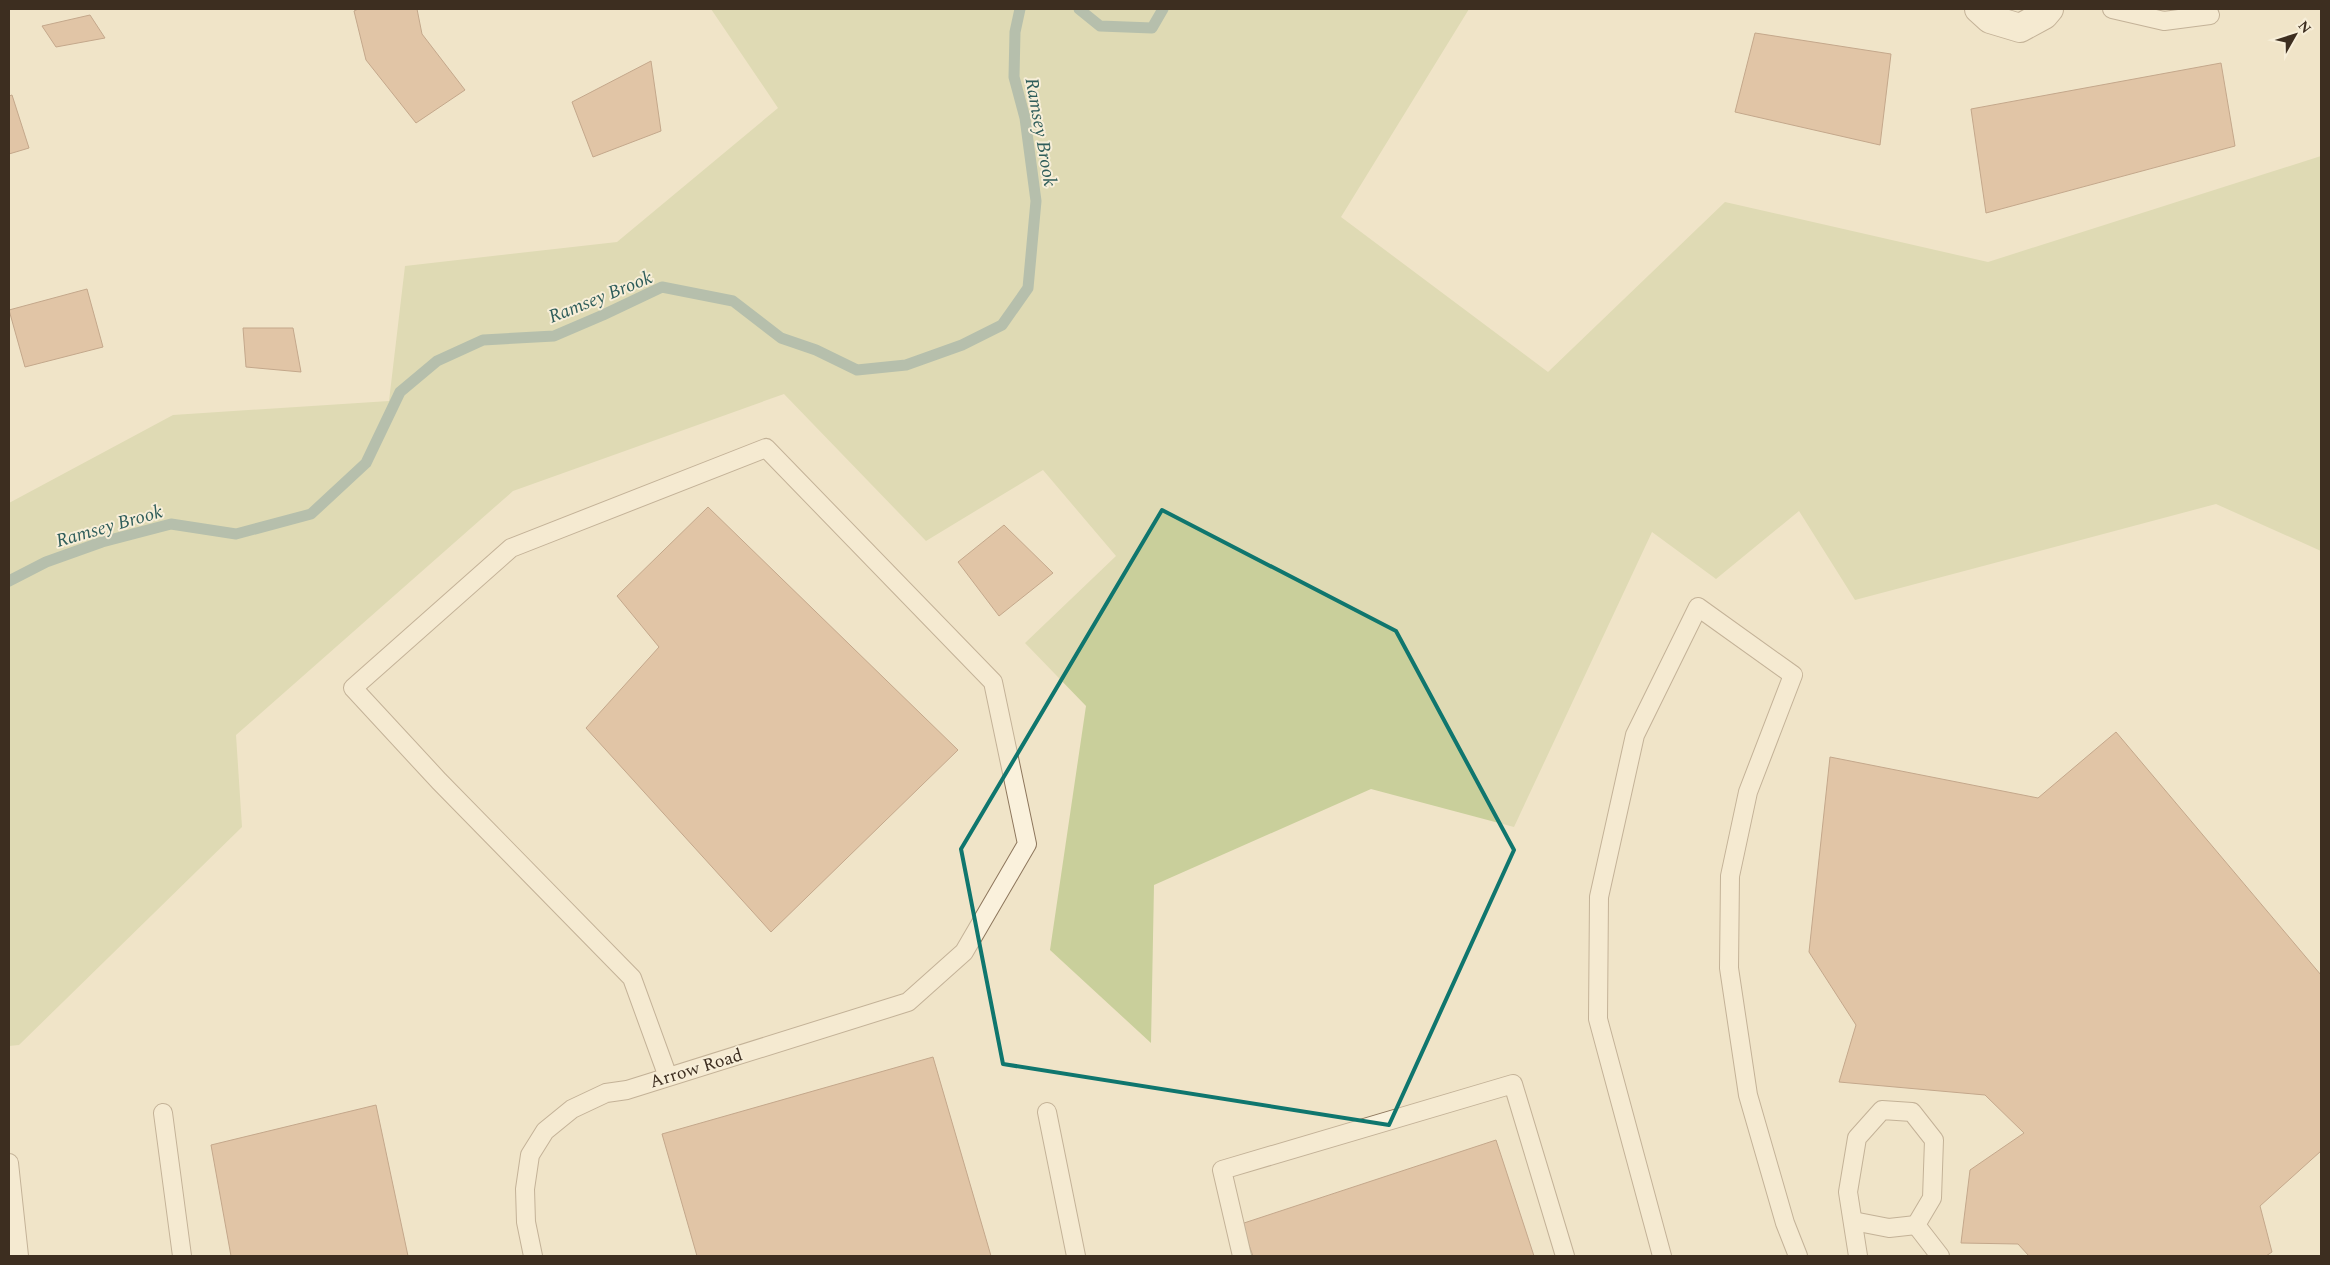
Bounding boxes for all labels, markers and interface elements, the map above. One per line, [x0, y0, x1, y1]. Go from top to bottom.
north arrow [2270, 10, 2320, 60]
text: N [2293, 16, 2316, 38]
water label: Ramsey Brook [1017, 76, 1064, 189]
water label: Ramsey Brook [544, 263, 657, 331]
water label: Ramsey Brook [53, 497, 166, 556]
street label: Arrow Road [646, 1042, 746, 1095]

